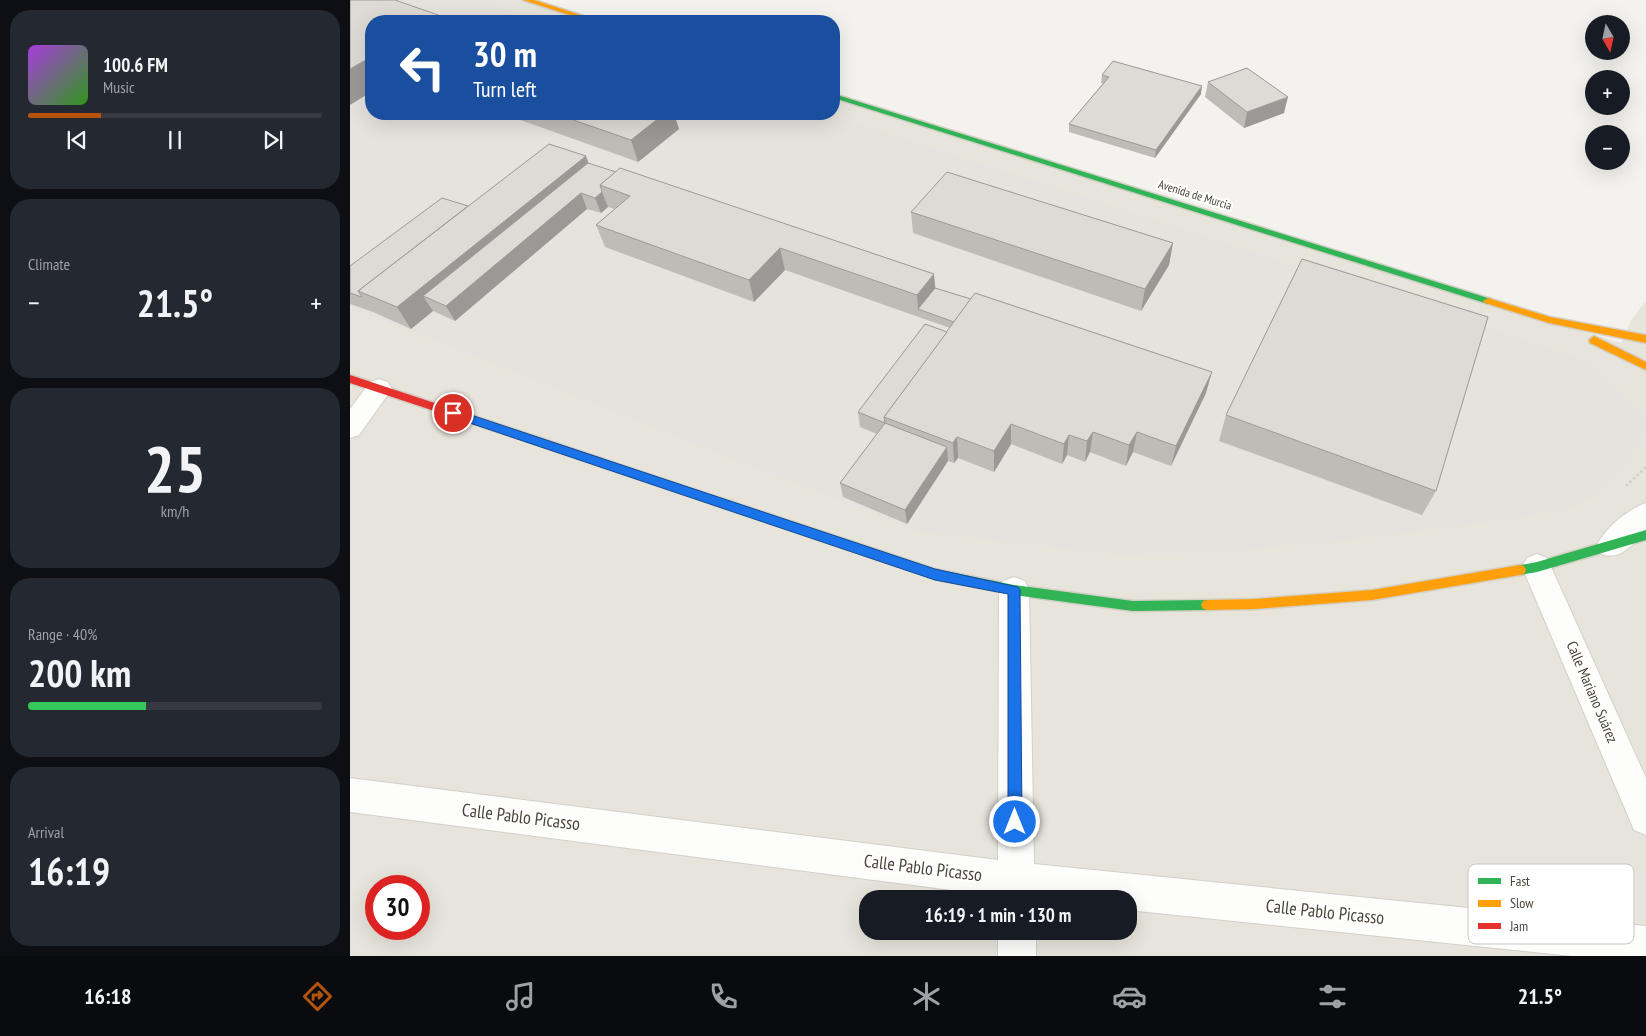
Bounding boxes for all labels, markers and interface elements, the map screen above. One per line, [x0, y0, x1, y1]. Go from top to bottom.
north arrow [1585, 15, 1630, 60]
map controls [1585, 15, 1630, 170]
text: 30 m [473, 31, 537, 77]
icon: left [390, 35, 455, 100]
text: 100.6 FM [103, 53, 168, 77]
button: + [1585, 70, 1630, 115]
text: Turn left [473, 75, 537, 103]
text: Music [103, 77, 135, 97]
button: − [1585, 125, 1630, 170]
icon: previous [63, 126, 91, 154]
icon: pause [161, 126, 189, 154]
icon: next [259, 126, 287, 154]
street label: Avenida de Murcia [1157, 176, 1234, 213]
text: Climate [28, 254, 70, 274]
text: 21.5° [137, 278, 213, 327]
text: − [28, 284, 40, 321]
text: + [310, 284, 322, 321]
pin [432, 392, 474, 434]
icon: arrive [439, 399, 467, 427]
text: 25 [144, 426, 206, 510]
text: km/h [161, 501, 189, 521]
text: Range · 40% [28, 624, 97, 644]
street label: Calle Mariano Suárez [1562, 638, 1622, 746]
text: 200 km [28, 648, 131, 697]
position arrow [988, 795, 1040, 847]
street label: Calle Pablo Picasso [461, 798, 582, 835]
text: Arrival [28, 822, 64, 842]
text: 16:19 [28, 846, 110, 895]
street label: Calle Pablo Picasso [863, 849, 984, 886]
legend [1468, 864, 1634, 944]
text: Fast [1510, 872, 1530, 890]
speed limit sign: 30 [365, 875, 430, 940]
street label: Calle Pablo Picasso [1265, 894, 1386, 929]
text: Slow [1510, 894, 1534, 912]
text: 16:19 · 1 min · 130 m [925, 903, 1071, 927]
text: Jam [1509, 917, 1528, 935]
icon: directions [300, 979, 335, 1014]
icon: music [503, 979, 538, 1014]
icon: phone [706, 979, 741, 1014]
icon: climate [909, 979, 944, 1014]
icon: car [1112, 979, 1147, 1014]
icon: filters [1315, 979, 1350, 1014]
text: 16:18 [84, 982, 132, 1010]
text: 21.5° [1518, 982, 1562, 1010]

